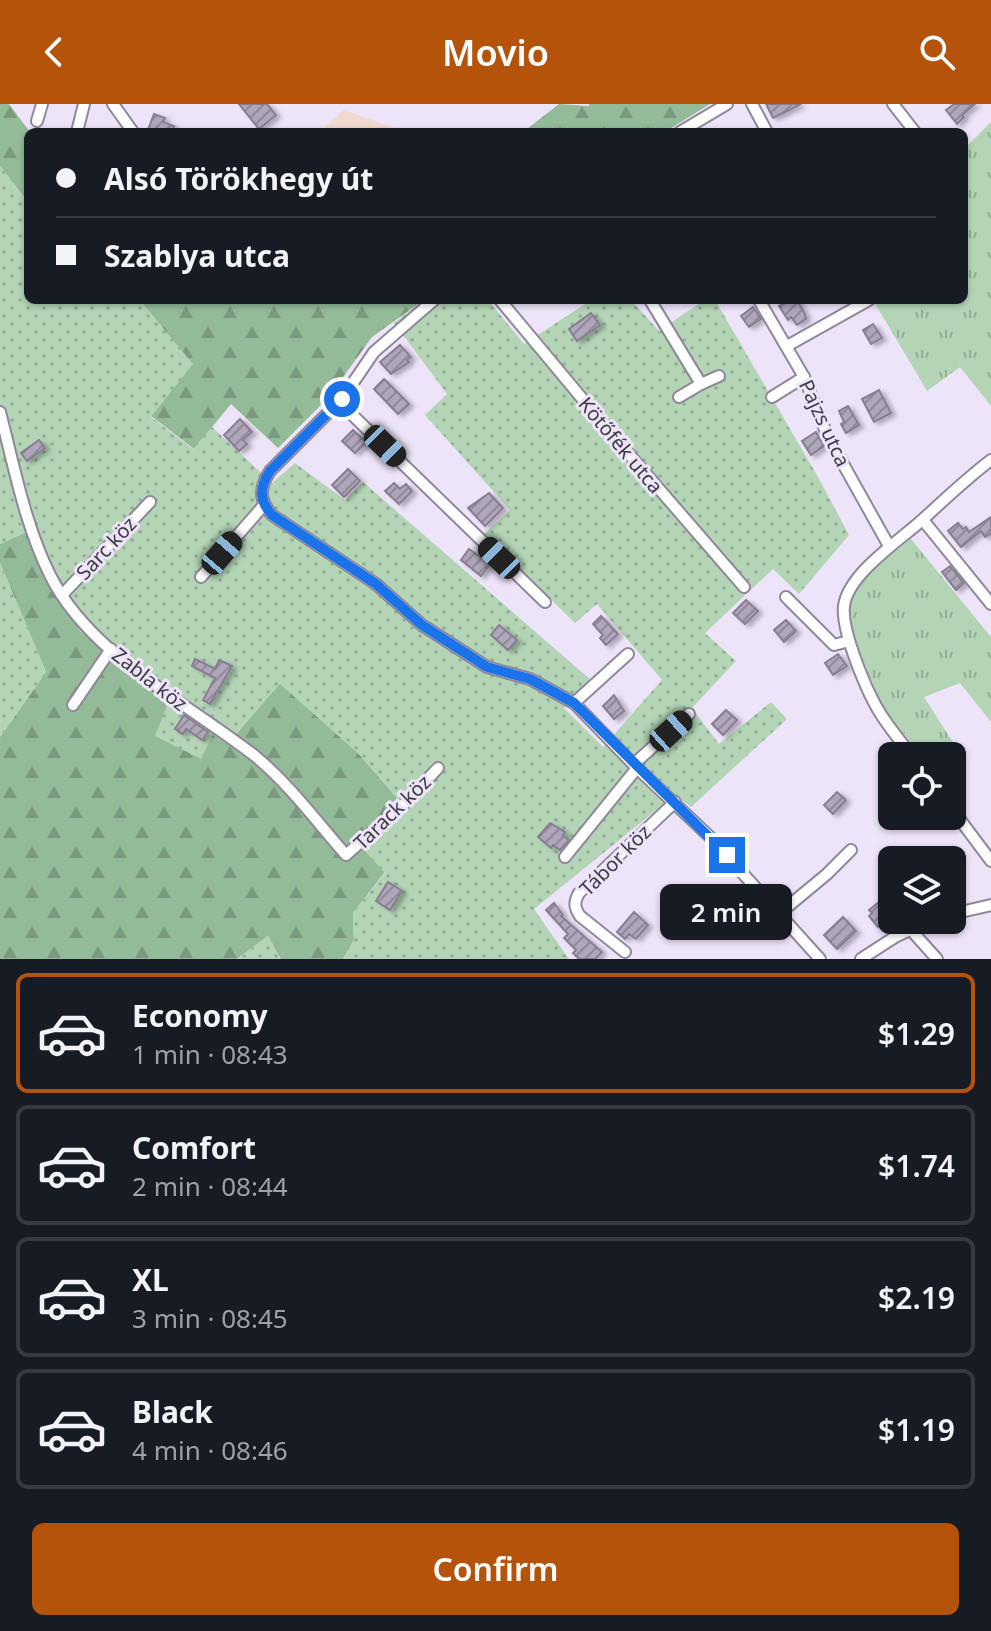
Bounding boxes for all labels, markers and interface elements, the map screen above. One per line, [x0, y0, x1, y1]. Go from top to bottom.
text: Movio [442, 28, 549, 77]
icon: back [32, 30, 76, 74]
icon: search [915, 30, 959, 74]
text: Alsó Törökhegy út [104, 158, 373, 199]
text: Szablya utca [104, 235, 290, 276]
street label: Pajzs utca [793, 375, 857, 471]
route start [324, 381, 360, 417]
street label: Kötőfék utca [573, 391, 669, 499]
car [359, 421, 411, 471]
street label: Sarc köz [70, 511, 142, 585]
car [197, 527, 247, 579]
car [473, 533, 525, 583]
street label: Zabla köz [107, 641, 193, 717]
car [645, 706, 697, 756]
map controls [878, 742, 966, 934]
button: locate [878, 742, 966, 830]
street label: Tarack köz [348, 769, 436, 855]
street label: Tábor köz [573, 818, 657, 902]
route end [709, 837, 745, 873]
button: layers [878, 846, 966, 934]
callout: 2 min [661, 883, 793, 939]
text: 2 min [691, 894, 761, 930]
text: Economy [132, 995, 268, 1036]
icon: car [36, 997, 108, 1069]
text: $1.29 [878, 1013, 955, 1054]
text: 1 min · 08:43 [132, 1036, 288, 1072]
text: Comfort [132, 1127, 256, 1168]
icon: car [36, 1129, 108, 1201]
text: $1.74 [878, 1145, 955, 1186]
text: 2 min · 08:44 [132, 1168, 288, 1204]
text: XL [132, 1259, 169, 1300]
icon: car [36, 1261, 108, 1333]
text: $2.19 [878, 1277, 955, 1318]
text: 3 min · 08:45 [132, 1300, 288, 1336]
text: Black [132, 1391, 213, 1432]
icon: car [36, 1393, 108, 1465]
text: $1.19 [878, 1409, 955, 1450]
text: 4 min · 08:46 [132, 1432, 288, 1468]
button: Confirm [32, 1523, 959, 1615]

